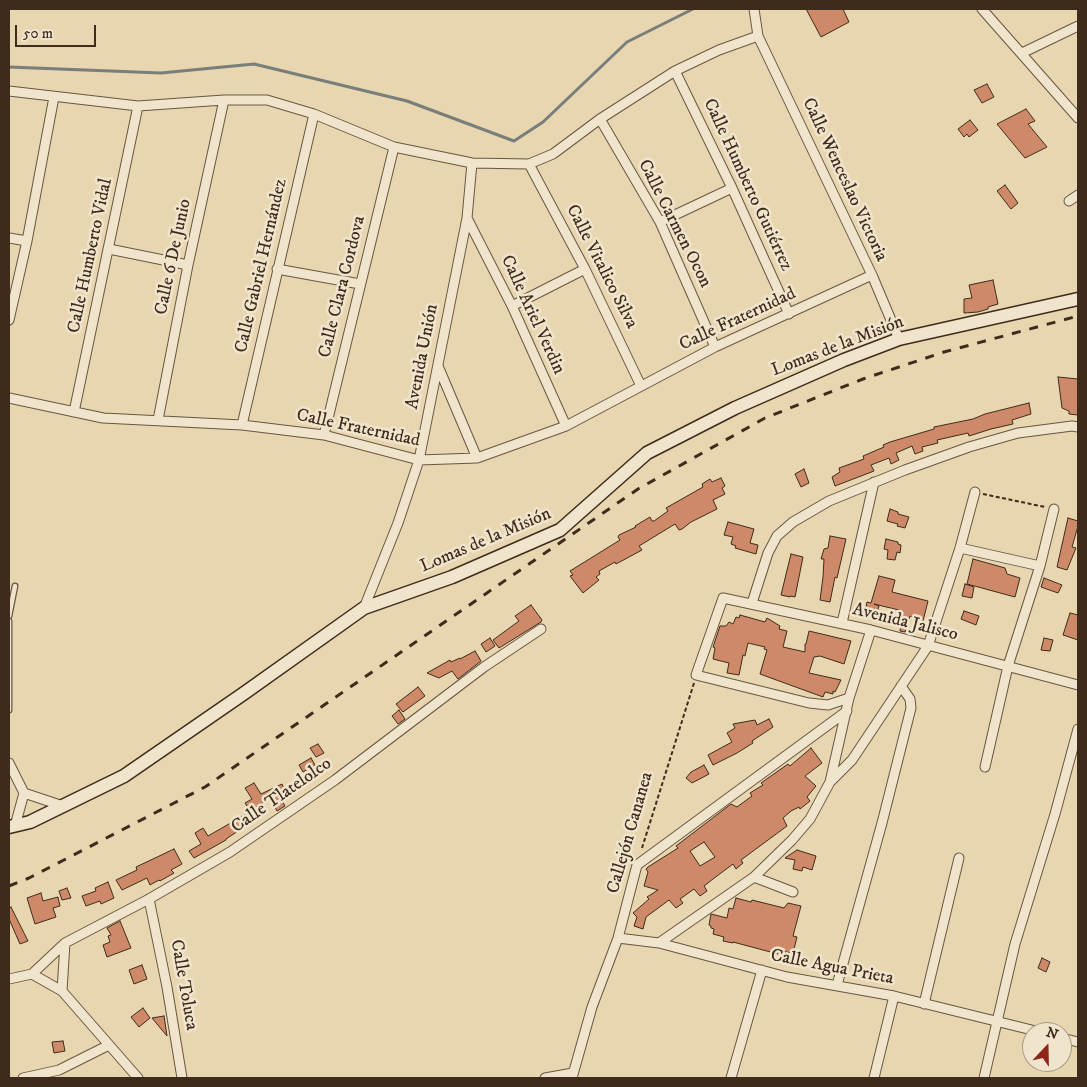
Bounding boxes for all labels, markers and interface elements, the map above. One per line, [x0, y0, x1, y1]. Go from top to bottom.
scale bar [18, 15, 99, 47]
text: 50 m [23, 24, 53, 43]
street label: Calle Wenceslao Victoria [797, 95, 891, 265]
street label: Calle Humberto Gutiérrez [698, 96, 796, 274]
street label: Calle Carmen Ocon [632, 156, 716, 292]
street label: Calle Humberto Vidal [64, 177, 118, 335]
street label: Calle Gabriel Hernández [231, 177, 293, 355]
street label: Calle 6 De Junio [151, 197, 197, 317]
street label: Calle Vitalico Silva [560, 201, 642, 333]
street label: Calle Clara Cordova [315, 214, 371, 360]
street label: Calle Ariel Verdin [495, 252, 569, 378]
street label: Calle Fraternidad [676, 284, 800, 356]
street label: Avenida Unión [402, 303, 444, 411]
street label: Lomas de la Misión [769, 312, 907, 382]
street label: Calle Fraternidad [294, 405, 422, 453]
street label: Lomas de la Misión [417, 504, 555, 578]
street label: Avenida Jalisco [850, 599, 960, 647]
street label: Calle Tlatelolco [228, 753, 336, 839]
street label: Callejón Cananea [603, 770, 659, 896]
street label: Calle Toluca [164, 938, 202, 1032]
street label: Calle Agua Prieta [769, 945, 895, 991]
north arrow [1022, 1022, 1072, 1072]
text: N [1043, 1023, 1061, 1044]

